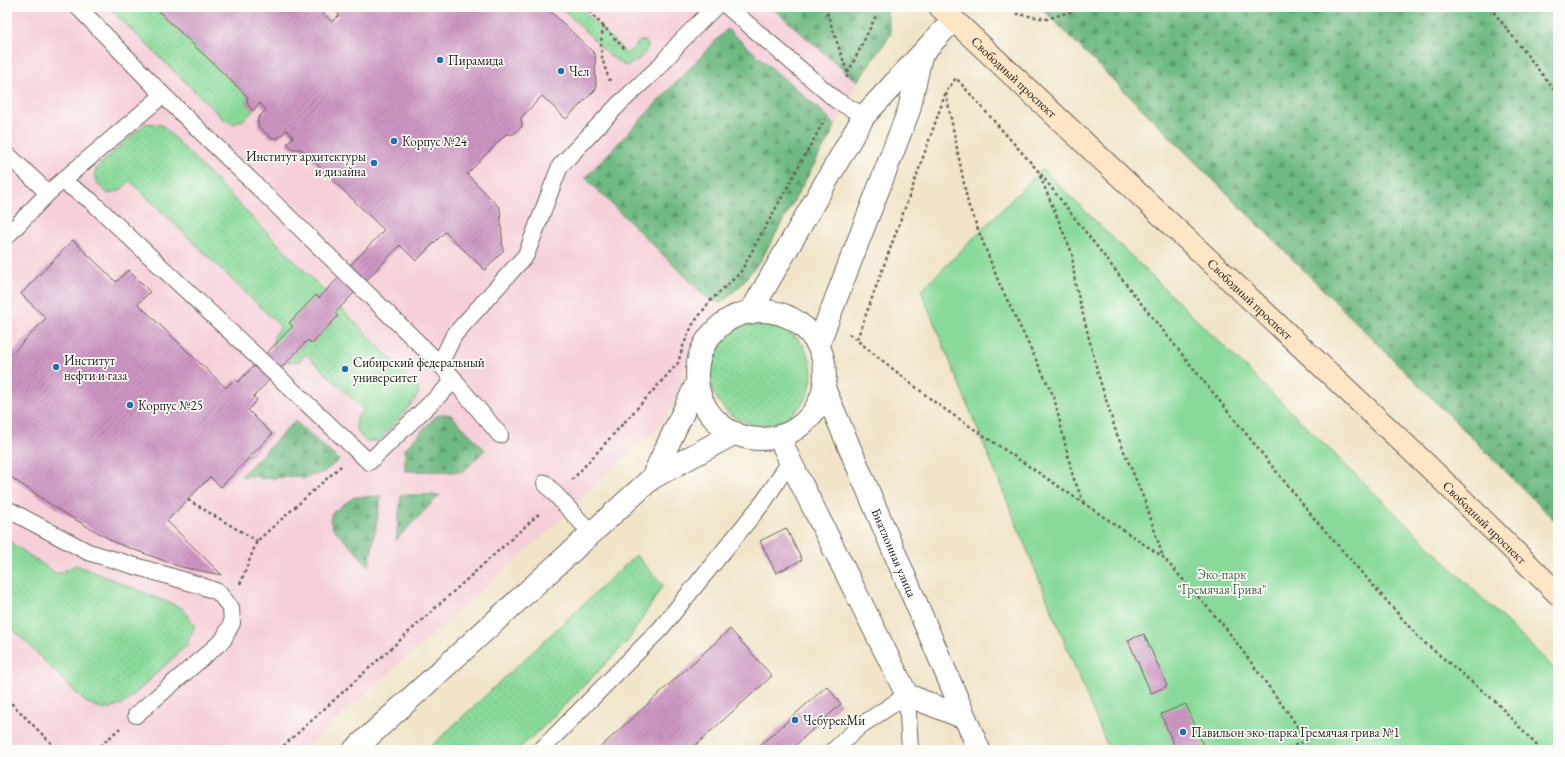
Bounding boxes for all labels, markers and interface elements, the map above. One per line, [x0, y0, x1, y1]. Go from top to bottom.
street label: Свободный проспект [968, 32, 1061, 122]
place label: Пирамида [448, 52, 504, 69]
marker: Пирамида [435, 55, 445, 65]
place label: Чел [569, 63, 589, 80]
marker: Чел [556, 66, 566, 76]
place label: Корпус №24 [402, 133, 468, 150]
marker: Корпус №24 [389, 136, 399, 146]
place label: Институт архитектуры и дизайна [246, 148, 367, 180]
marker: Институт архитектуры и дизайна [369, 158, 379, 168]
street label: Свободный проспект [1204, 254, 1297, 344]
place label: Институт нефти и газа [64, 352, 128, 384]
place label: Сибирский федеральный университет [353, 354, 485, 386]
marker: Институт нефти и газа [51, 362, 61, 372]
marker: Сибирский федеральный университет [340, 364, 350, 374]
place label: Корпус №25 [138, 397, 203, 414]
marker: Корпус №25 [125, 400, 135, 410]
street label: Свободный проспект [1439, 477, 1531, 568]
street label: Биатлонная улица [868, 506, 921, 600]
park label: Эко-парк "Гремячая Грива" [1178, 566, 1266, 598]
place label: ЧебурекМи [803, 712, 865, 729]
marker: ЧебурекМи [790, 715, 800, 725]
place label: Павильон эко-парка Гремячая грива №1 [1191, 724, 1400, 741]
marker: Павильон эко-парка Гремячая грива №1 [1178, 727, 1188, 737]

